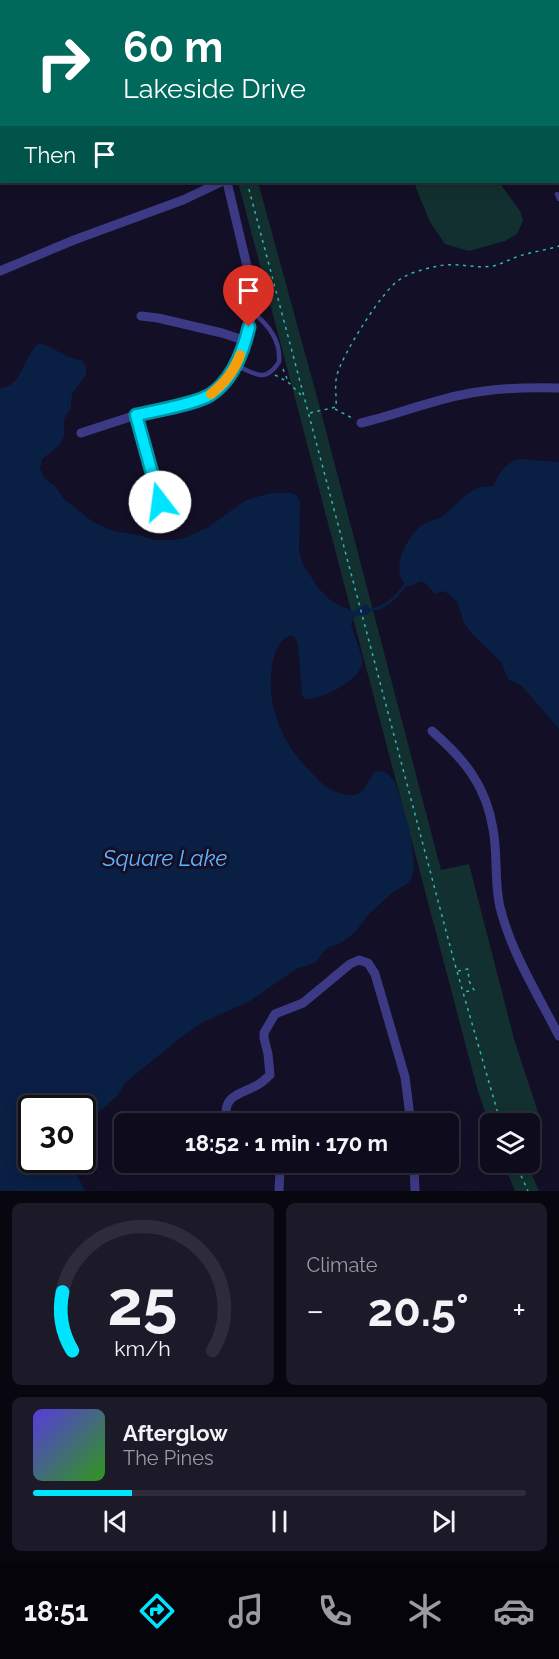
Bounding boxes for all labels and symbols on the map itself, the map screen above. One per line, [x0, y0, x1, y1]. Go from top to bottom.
pin [223, 265, 274, 327]
position arrow [128, 470, 192, 534]
water label: Square Lake [102, 845, 227, 871]
speed limit sign: 30 [18, 1095, 96, 1173]

